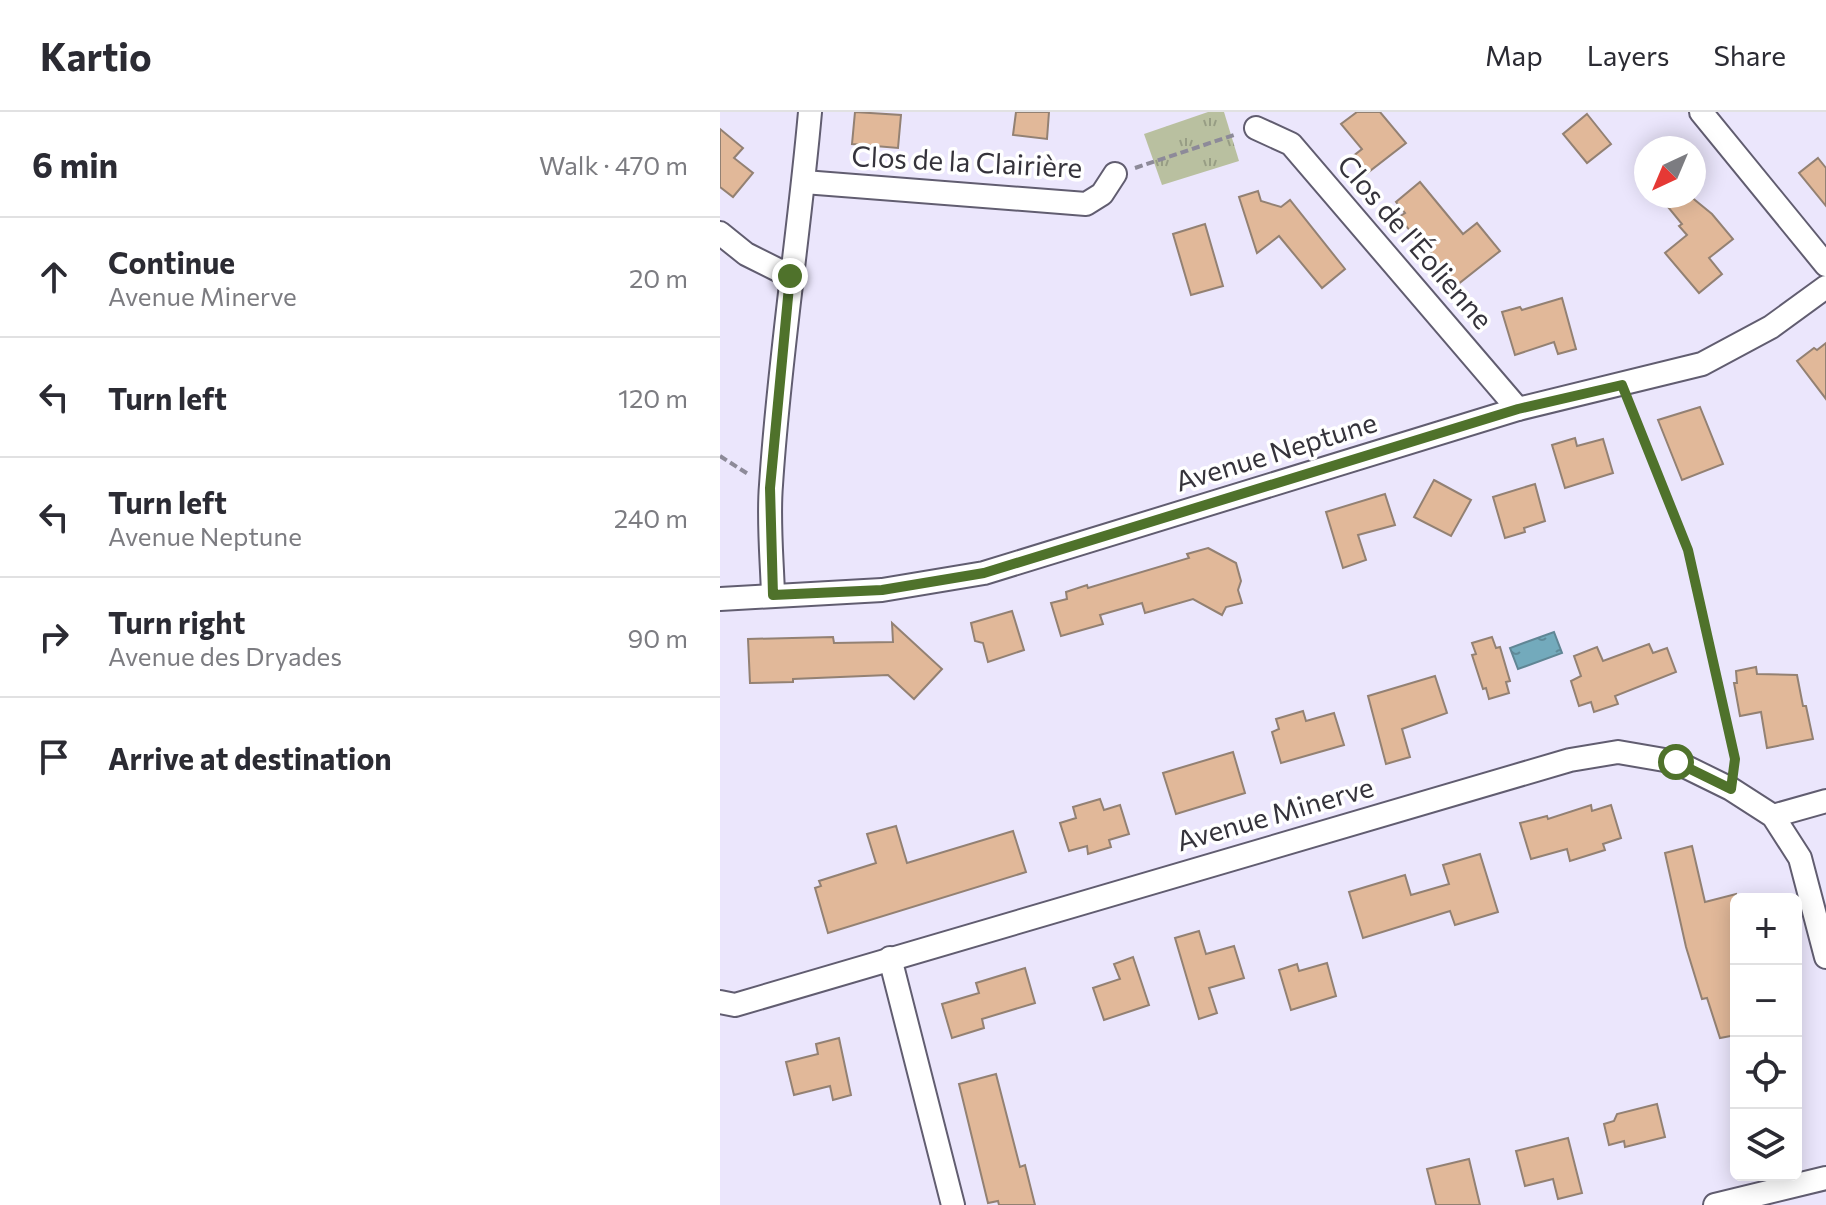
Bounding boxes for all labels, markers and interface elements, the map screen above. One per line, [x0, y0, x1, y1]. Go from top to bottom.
text: Kartio [40, 32, 152, 79]
text: Map [1485, 38, 1543, 72]
text: Layers [1587, 38, 1669, 72]
text: Share [1713, 38, 1786, 72]
north arrow [1634, 136, 1706, 208]
street label: Clos de la Clairière [851, 138, 1083, 184]
text: 6 min [32, 143, 118, 185]
street label: Clos de l'Éolienne [1331, 147, 1500, 335]
text: Walk · 470 m [539, 149, 688, 180]
text: Continue [108, 243, 235, 280]
icon: ahead [32, 255, 76, 299]
route end [772, 258, 808, 294]
text: 20 m [629, 262, 688, 293]
text: Avenue Minerve [108, 280, 297, 311]
icon: left [32, 375, 76, 419]
text: Turn left [108, 379, 227, 416]
text: 120 m [618, 382, 688, 413]
street label: Avenue Neptune [1171, 404, 1381, 498]
text: Turn left [108, 483, 227, 520]
icon: left [32, 495, 76, 539]
text: 240 m [614, 502, 688, 533]
text: Avenue Neptune [108, 520, 302, 551]
text: Turn right [108, 603, 245, 640]
icon: right [32, 615, 76, 659]
text: 90 m [628, 622, 688, 653]
text: Avenue des Dryades [108, 640, 342, 671]
icon: arrive [32, 735, 76, 779]
text: Arrive at destination [108, 739, 392, 776]
route start [1658, 744, 1694, 780]
street label: Avenue Minerve [1172, 769, 1377, 857]
map controls [1730, 893, 1802, 1181]
button: + [1730, 893, 1802, 965]
button: − [1730, 965, 1802, 1037]
button: locate [1730, 1037, 1802, 1109]
button: layers [1730, 1109, 1802, 1181]

